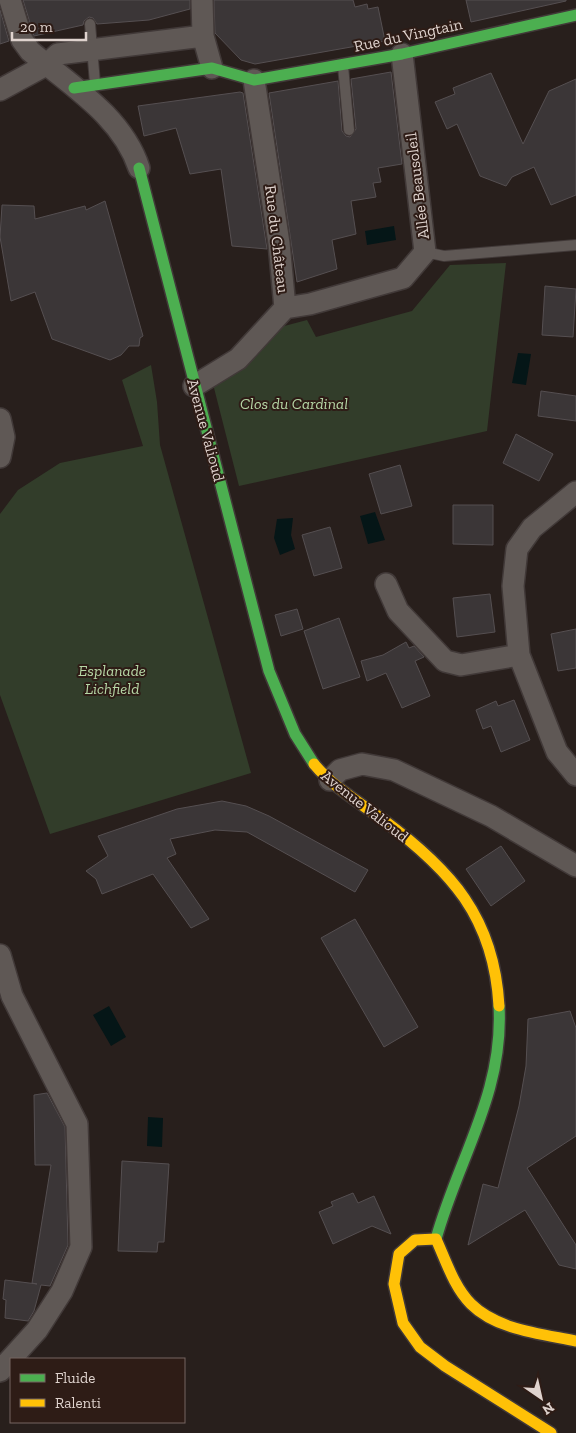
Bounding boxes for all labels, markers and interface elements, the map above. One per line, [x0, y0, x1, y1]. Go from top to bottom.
scale bar [12, 10, 86, 42]
street label: Rue du Vingtain [352, 14, 465, 56]
text: 20 m [20, 18, 53, 36]
street label: Allée Beausoleil [401, 132, 433, 240]
street label: Rue du Château [261, 184, 293, 294]
street label: Avenue Valioud [183, 377, 229, 484]
park label: Clos du Cardinal [240, 394, 348, 413]
park label: Esplanade Lichfield [78, 661, 146, 698]
street label: Avenue Valioud [318, 766, 413, 846]
legend [10, 1358, 185, 1423]
text: Fluide [55, 1369, 95, 1387]
north arrow [516, 1373, 566, 1423]
text: Ralenti [55, 1394, 101, 1412]
text: N [539, 1398, 557, 1419]

